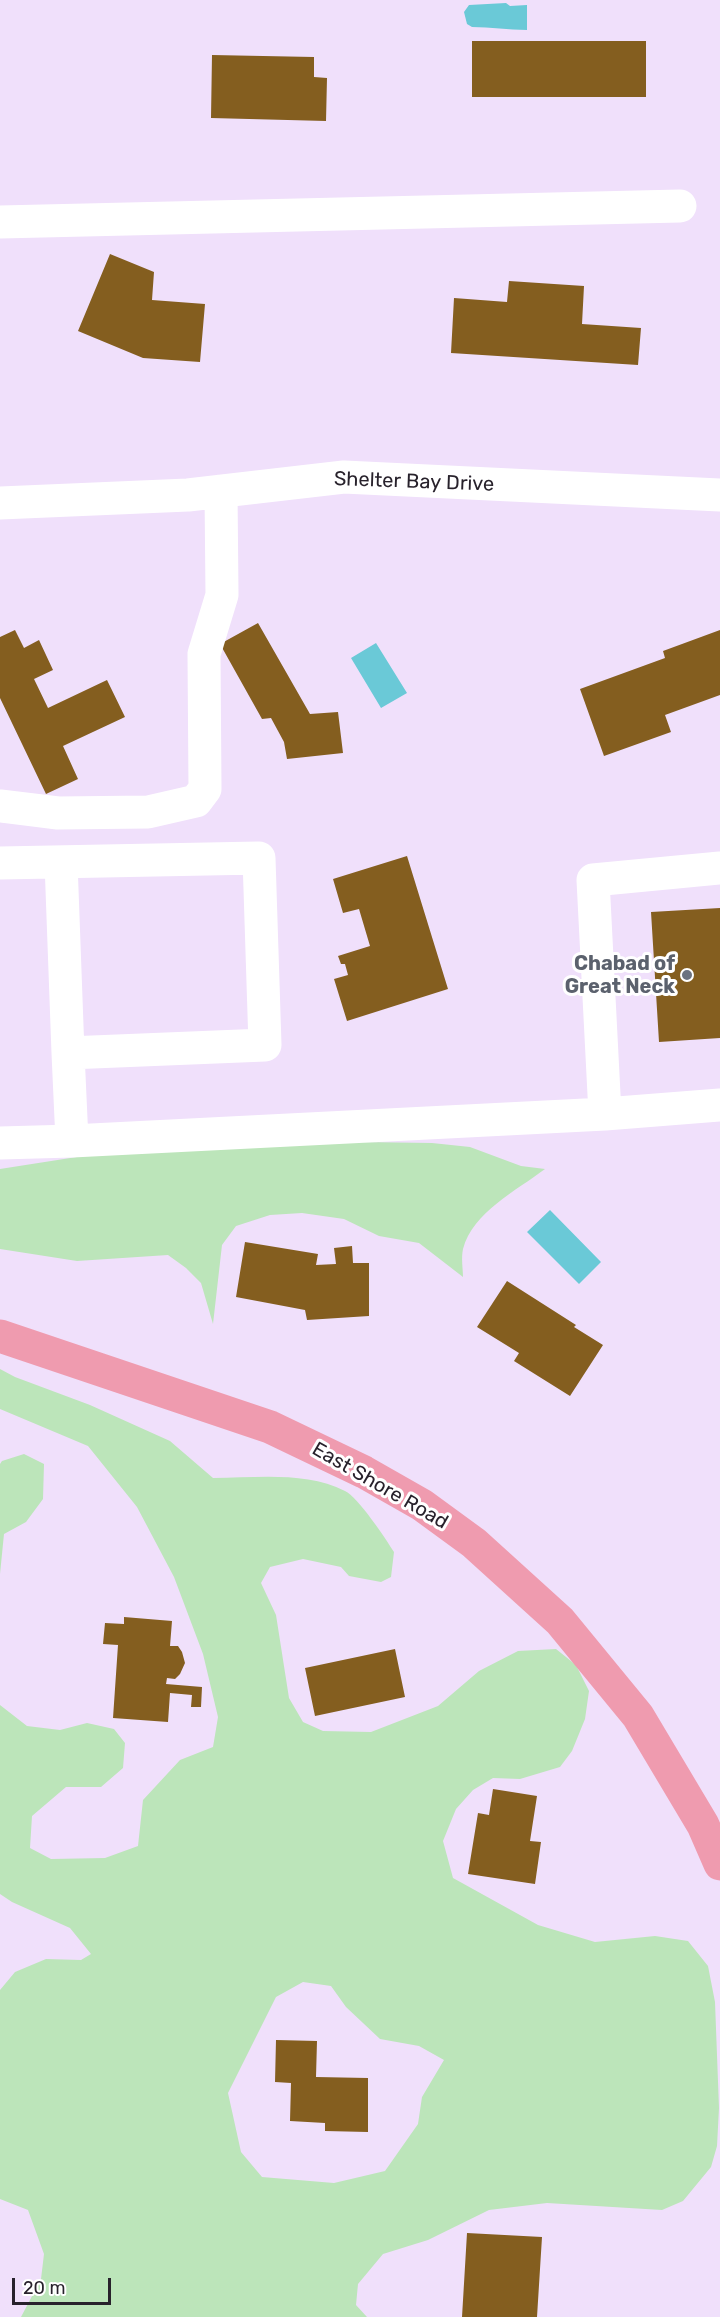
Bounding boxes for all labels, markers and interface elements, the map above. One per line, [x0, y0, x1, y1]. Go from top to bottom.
street label: Shelter Bay Drive [333, 467, 495, 497]
place label: Chabad of Great Neck [565, 952, 675, 999]
marker: Chabad of Great Neck [680, 968, 694, 982]
street label: East Shore Road [308, 1437, 452, 1535]
scale bar [15, 2266, 114, 2304]
text: 20 m [23, 2277, 65, 2299]

